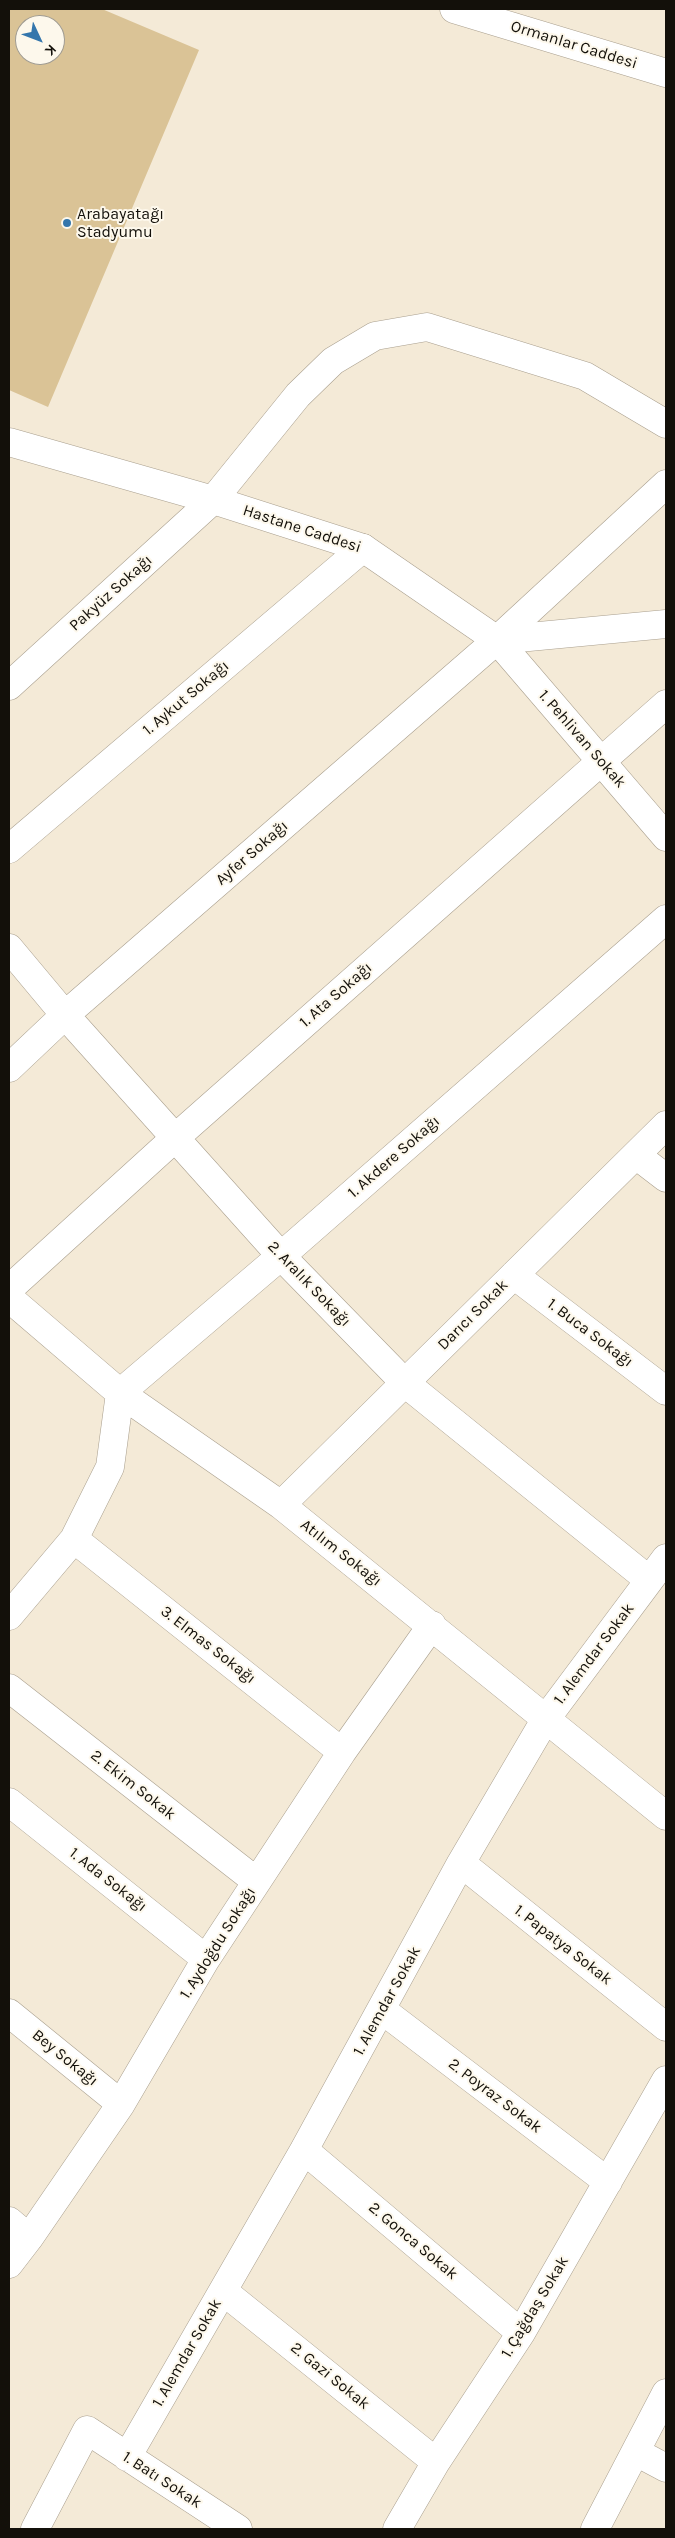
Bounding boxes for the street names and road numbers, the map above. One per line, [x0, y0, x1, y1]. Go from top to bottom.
street label: Ormanlar Caddesi [508, 17, 640, 73]
street label: Hastane Caddesi [240, 501, 364, 557]
street label: Pakyüz Sokağı [66, 551, 156, 635]
street label: 1. Aykut Sokağı [139, 656, 233, 740]
street label: 1. Pehlivan Sokak [534, 686, 630, 792]
street label: Ayfer Sokağı [212, 816, 292, 890]
street label: 1. Ata Sokağı [296, 958, 376, 1032]
street label: 1. Akdere Sokağı [344, 1112, 444, 1202]
street label: 2. Aralık Sokağı [263, 1237, 355, 1331]
street label: Darıcı Sokak [434, 1276, 512, 1354]
street label: 1. Buca Sokağı [543, 1294, 637, 1372]
street label: Atılım Sokağı [296, 1515, 386, 1591]
street label: 1. Alemdar Sokak [550, 1600, 638, 1708]
street label: 3. Elmas Sokağı [157, 1602, 259, 1688]
street label: 2. Ekim Sokak [87, 1746, 179, 1824]
street label: 1. Ada Sokağı [65, 1844, 151, 1916]
street label: 1. Aydoğdu Sokağı [176, 1883, 260, 2003]
street label: 1. Papatya Sokak [510, 1901, 616, 1989]
street label: 1. Alemdar Sokak [349, 1943, 425, 2059]
street label: Bey Sokağı [28, 2026, 102, 2090]
street label: 2. Poyraz Sokak [444, 2055, 546, 2137]
street label: 2. Gonca Sokak [364, 2198, 462, 2284]
street label: 1. Çağdaş Sokak [497, 2253, 573, 2361]
street label: 1. Alemdar Sokak [148, 2295, 226, 2411]
street label: 2. Gazi Sokak [286, 2338, 374, 2414]
street label: 1. Batı Sokak [119, 2447, 205, 2513]

